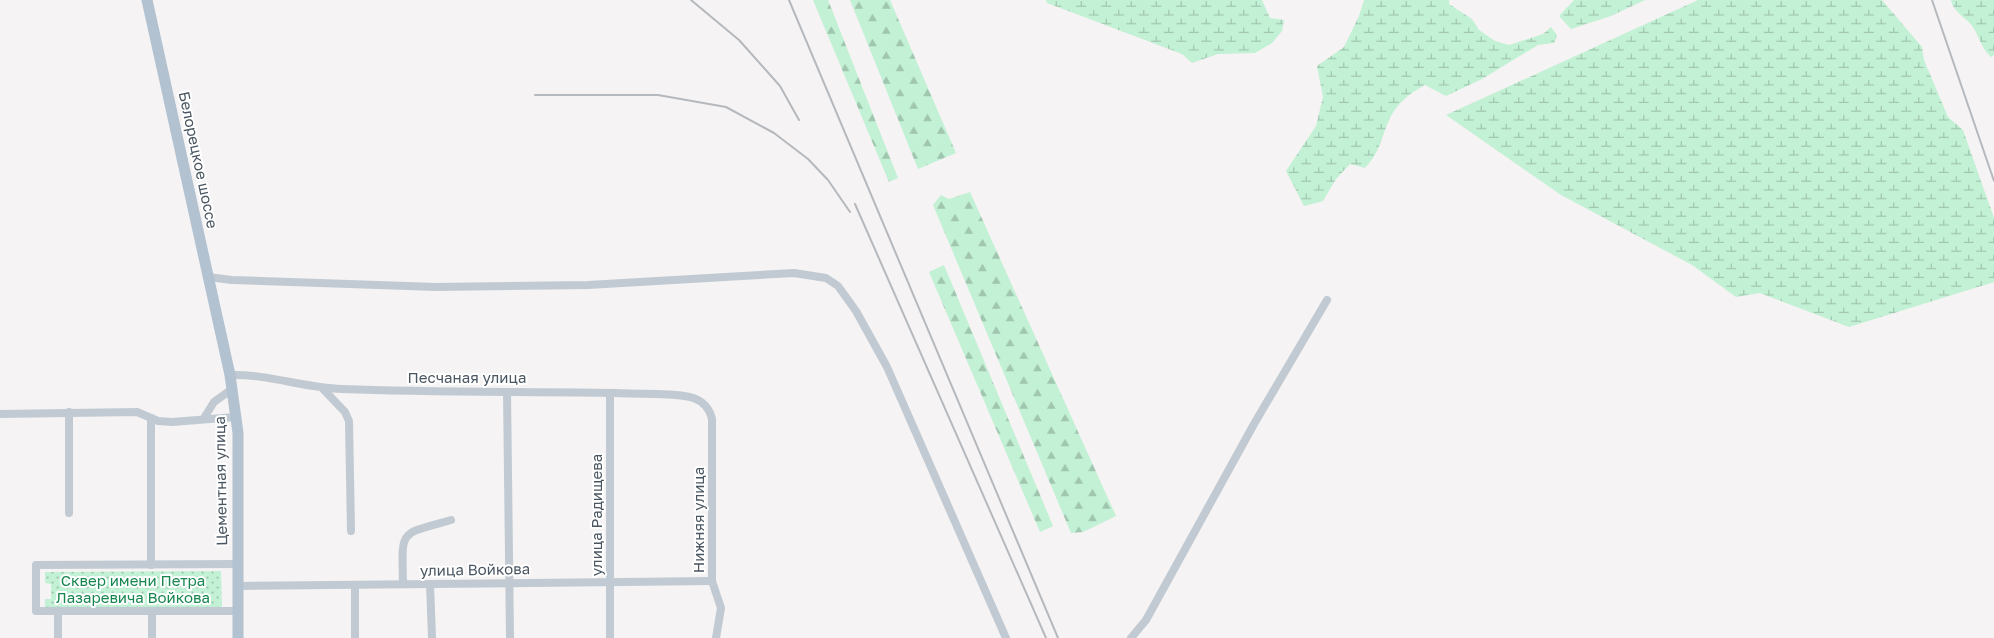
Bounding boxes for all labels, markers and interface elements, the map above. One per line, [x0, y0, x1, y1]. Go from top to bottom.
street label: Белорецкое шоссе [176, 90, 222, 230]
street label: Песчаная улица [408, 368, 526, 386]
street label: Цементная улица [210, 416, 230, 546]
street label: улица Радищева [587, 454, 605, 576]
street label: Нижняя улица [689, 467, 707, 573]
street label: улица Войкова [420, 559, 530, 579]
park label: Сквер имени Петра Лазаревича Войкова [56, 571, 210, 606]

